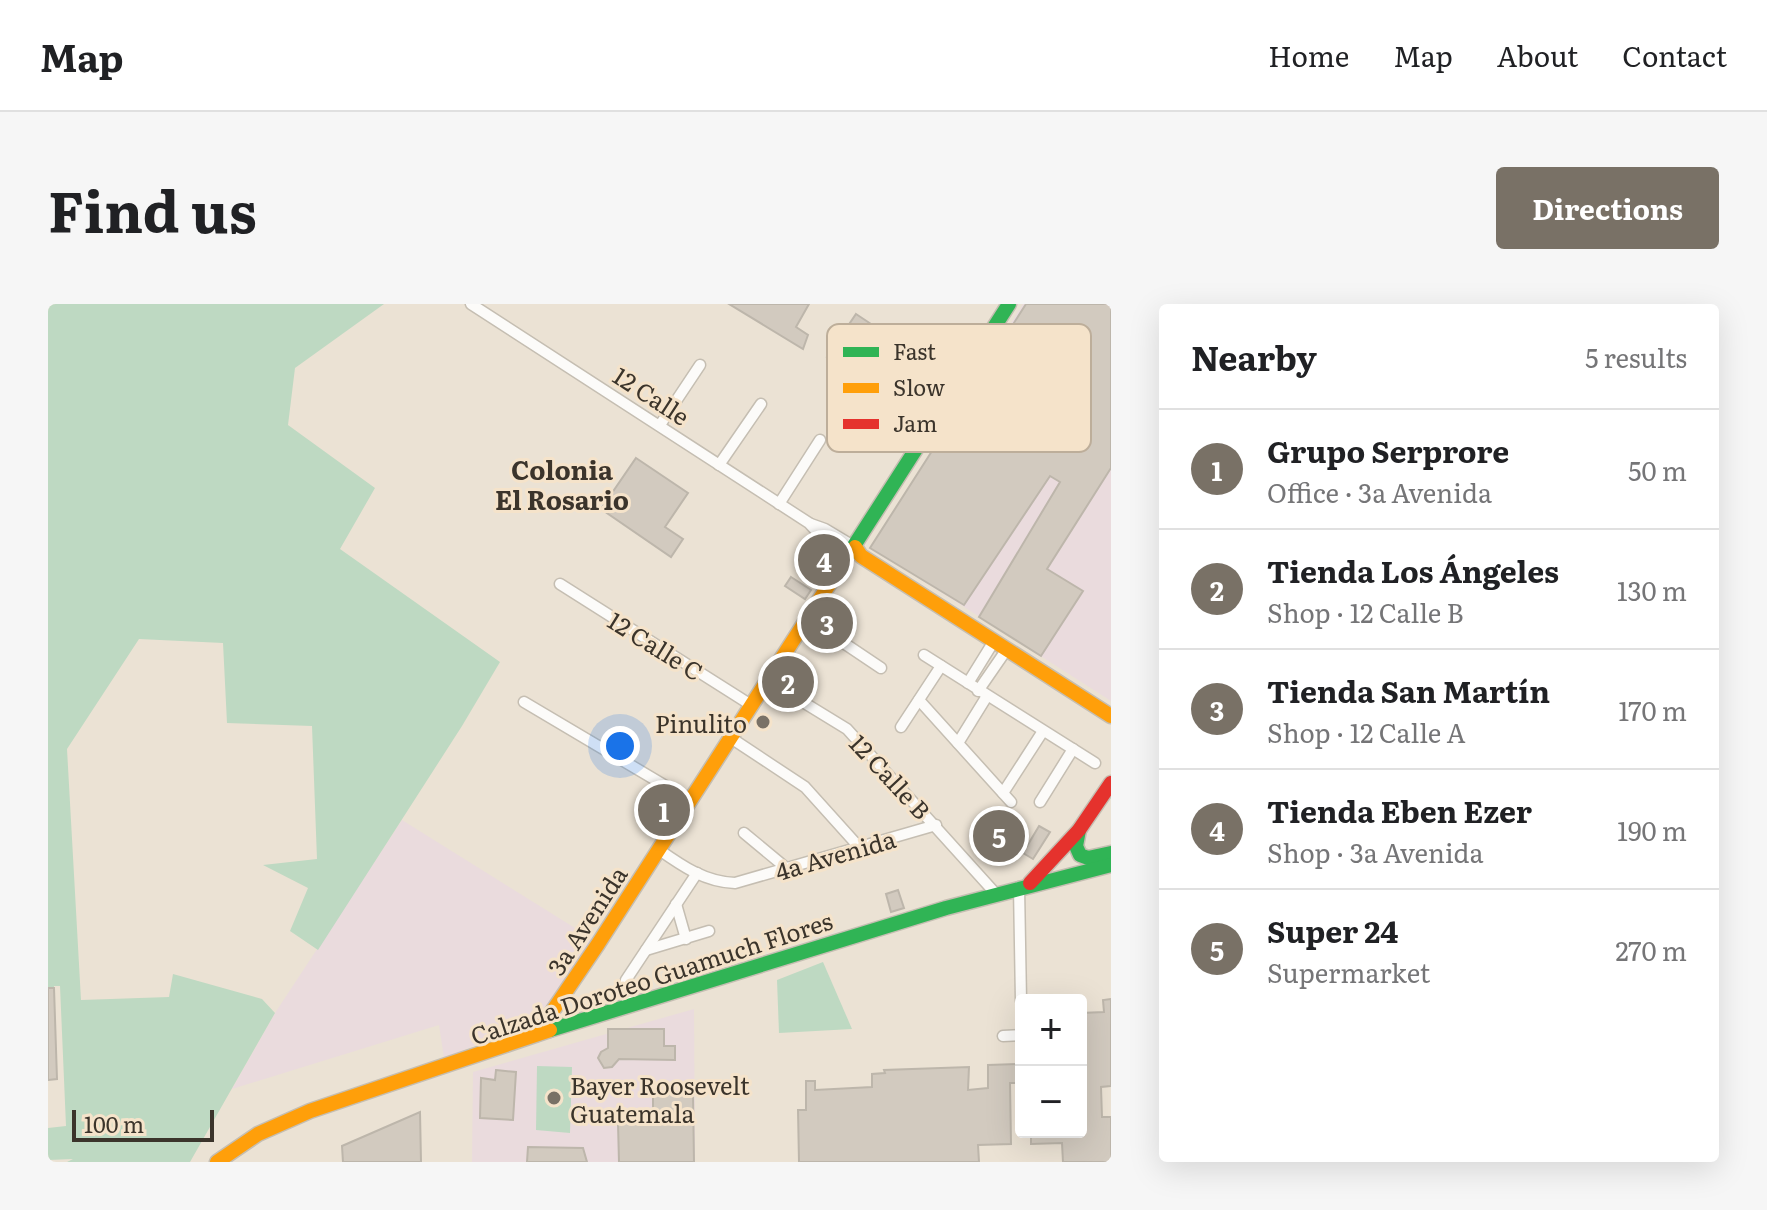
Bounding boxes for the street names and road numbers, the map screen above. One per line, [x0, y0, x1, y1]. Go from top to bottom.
street label: 12 Calle [607, 357, 697, 433]
street label: 12 Calle C [602, 602, 710, 688]
street label: 12 Calle B [842, 726, 940, 826]
street label: 4a Avenida [771, 820, 899, 888]
street label: 3a Avenida [538, 859, 634, 981]
street label: Calzada Doroteo Guamuch Flores [466, 902, 837, 1052]

